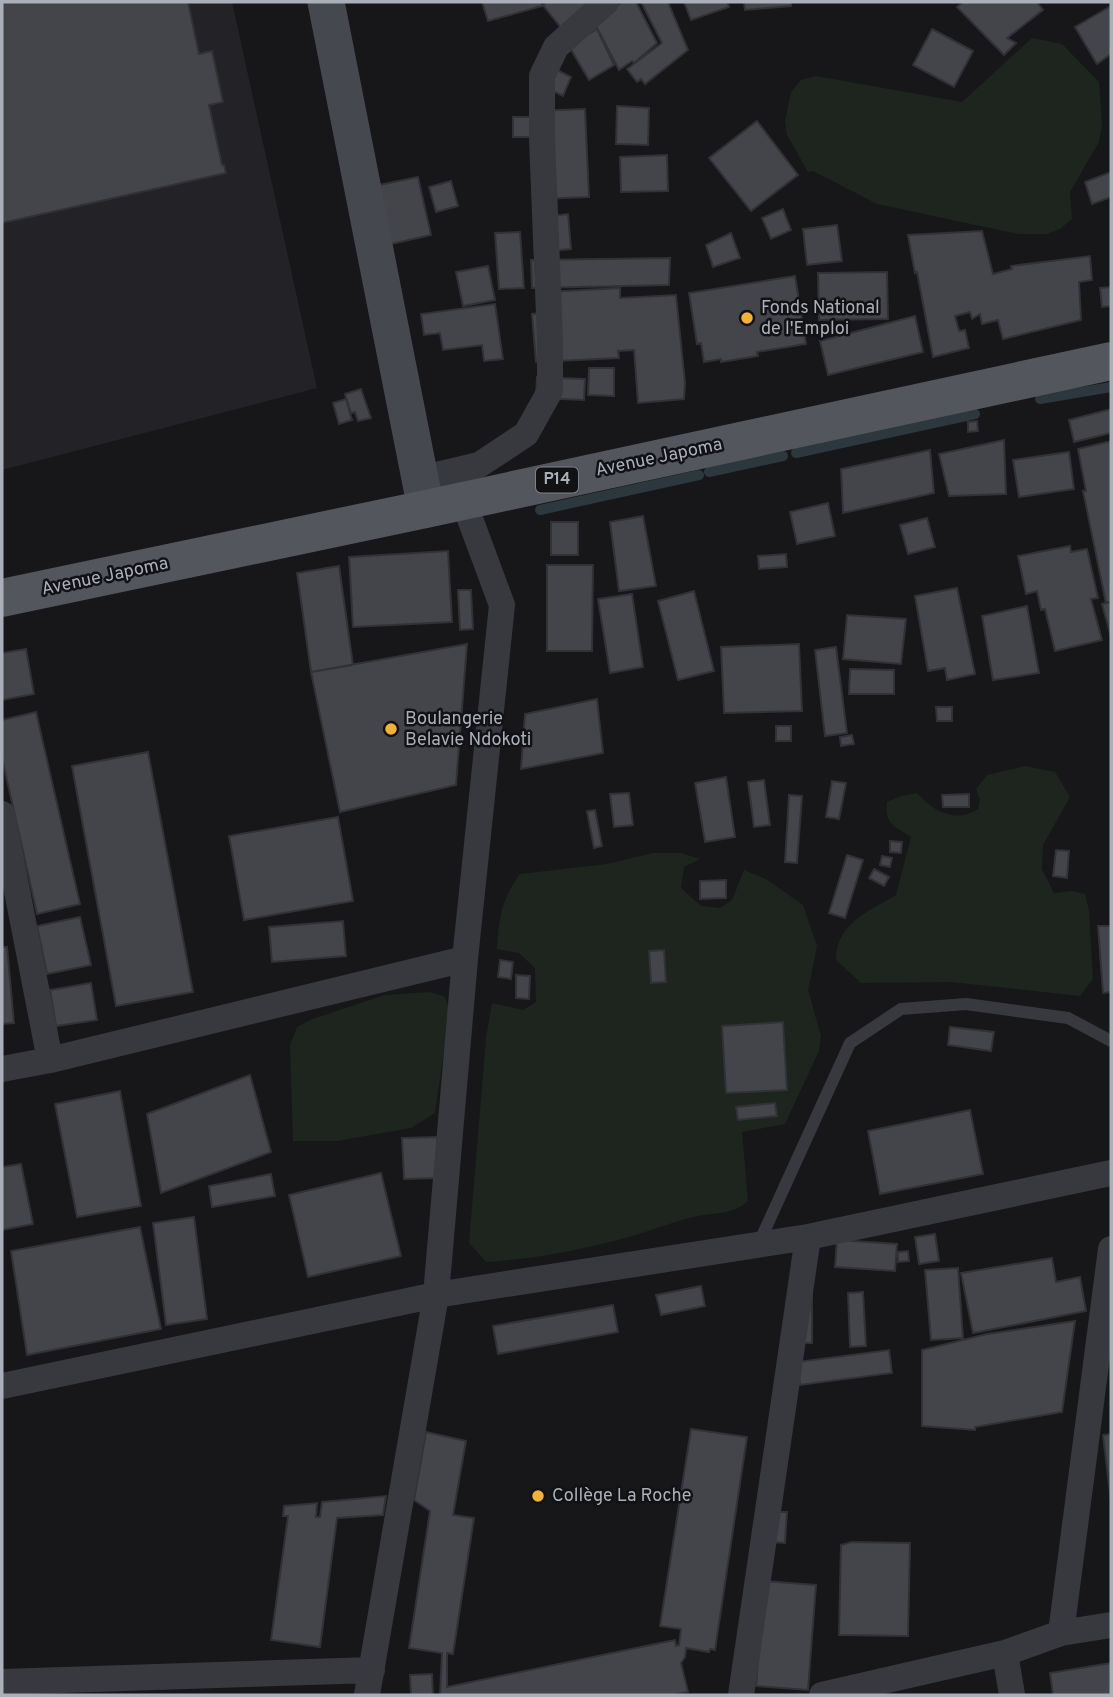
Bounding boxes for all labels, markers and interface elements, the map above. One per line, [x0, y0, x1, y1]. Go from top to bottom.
place label: Fonds National de l'Emploi [761, 297, 880, 341]
marker: Fonds National de l'Emploi [739, 310, 755, 326]
street label: Avenue Japoma [593, 433, 725, 483]
road number: P14 [536, 467, 578, 492]
street label: Avenue Japoma [39, 552, 171, 602]
place label: Boulangerie Belavie Ndokoti [405, 708, 531, 752]
marker: Boulangerie Belavie Ndokoti [383, 721, 399, 737]
place label: Collège La Roche [552, 1485, 692, 1508]
marker: Collège La Roche [530, 1488, 546, 1504]

